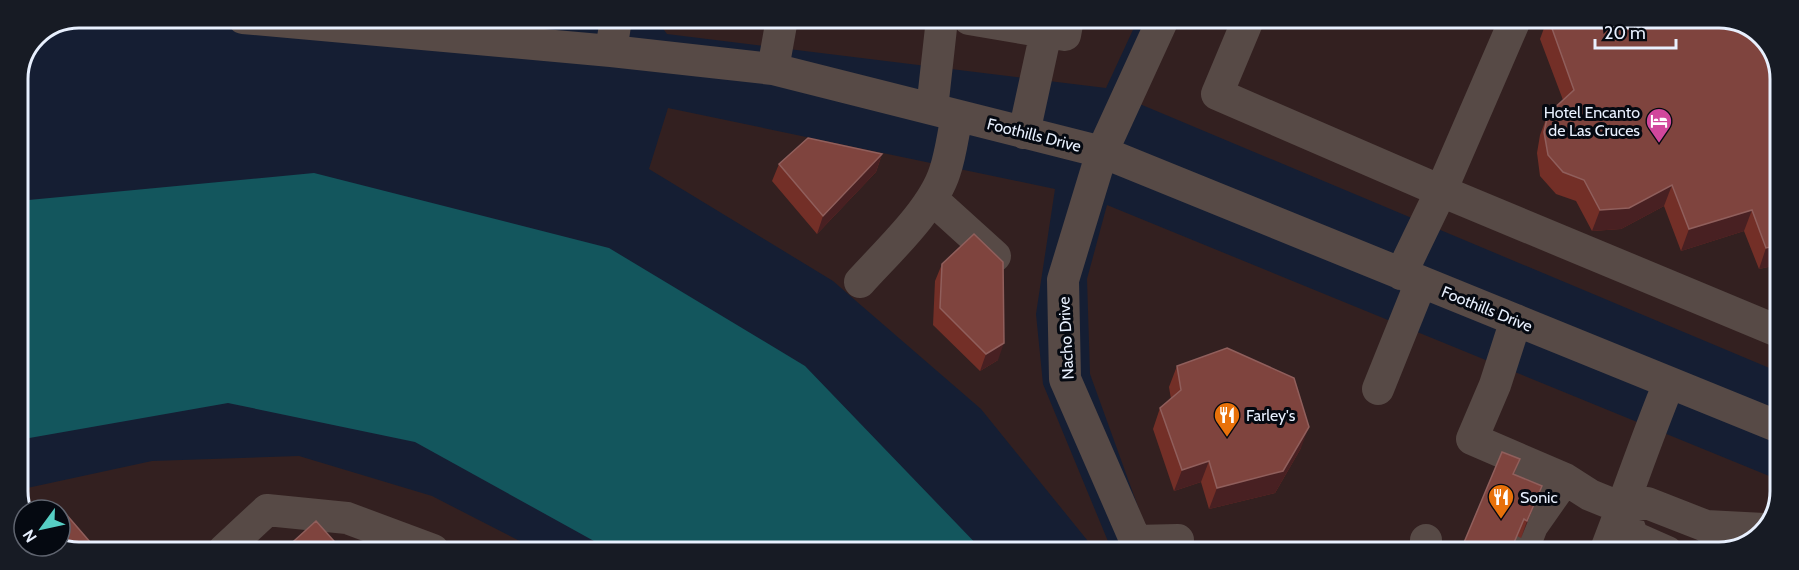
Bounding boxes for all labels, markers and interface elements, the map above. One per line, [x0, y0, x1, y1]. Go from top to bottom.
scale bar [1595, 12, 1676, 50]
text: 20 m [1604, 22, 1646, 44]
place label: Hotel Encanto de Las Cruces [1544, 103, 1640, 140]
hotel icon: Hotel Encanto de Las Cruces [1644, 106, 1674, 144]
street label: Foothills Drive [985, 114, 1083, 156]
street label: Foothills Drive [1439, 282, 1535, 336]
street label: Nacho Drive [1054, 296, 1078, 380]
restaurant icon: Farley's [1212, 400, 1242, 438]
place label: Farley's [1246, 406, 1296, 425]
restaurant icon: Sonic [1486, 482, 1516, 520]
place label: Sonic [1520, 488, 1558, 507]
north arrow [12, 498, 72, 558]
text: N [19, 526, 41, 546]

